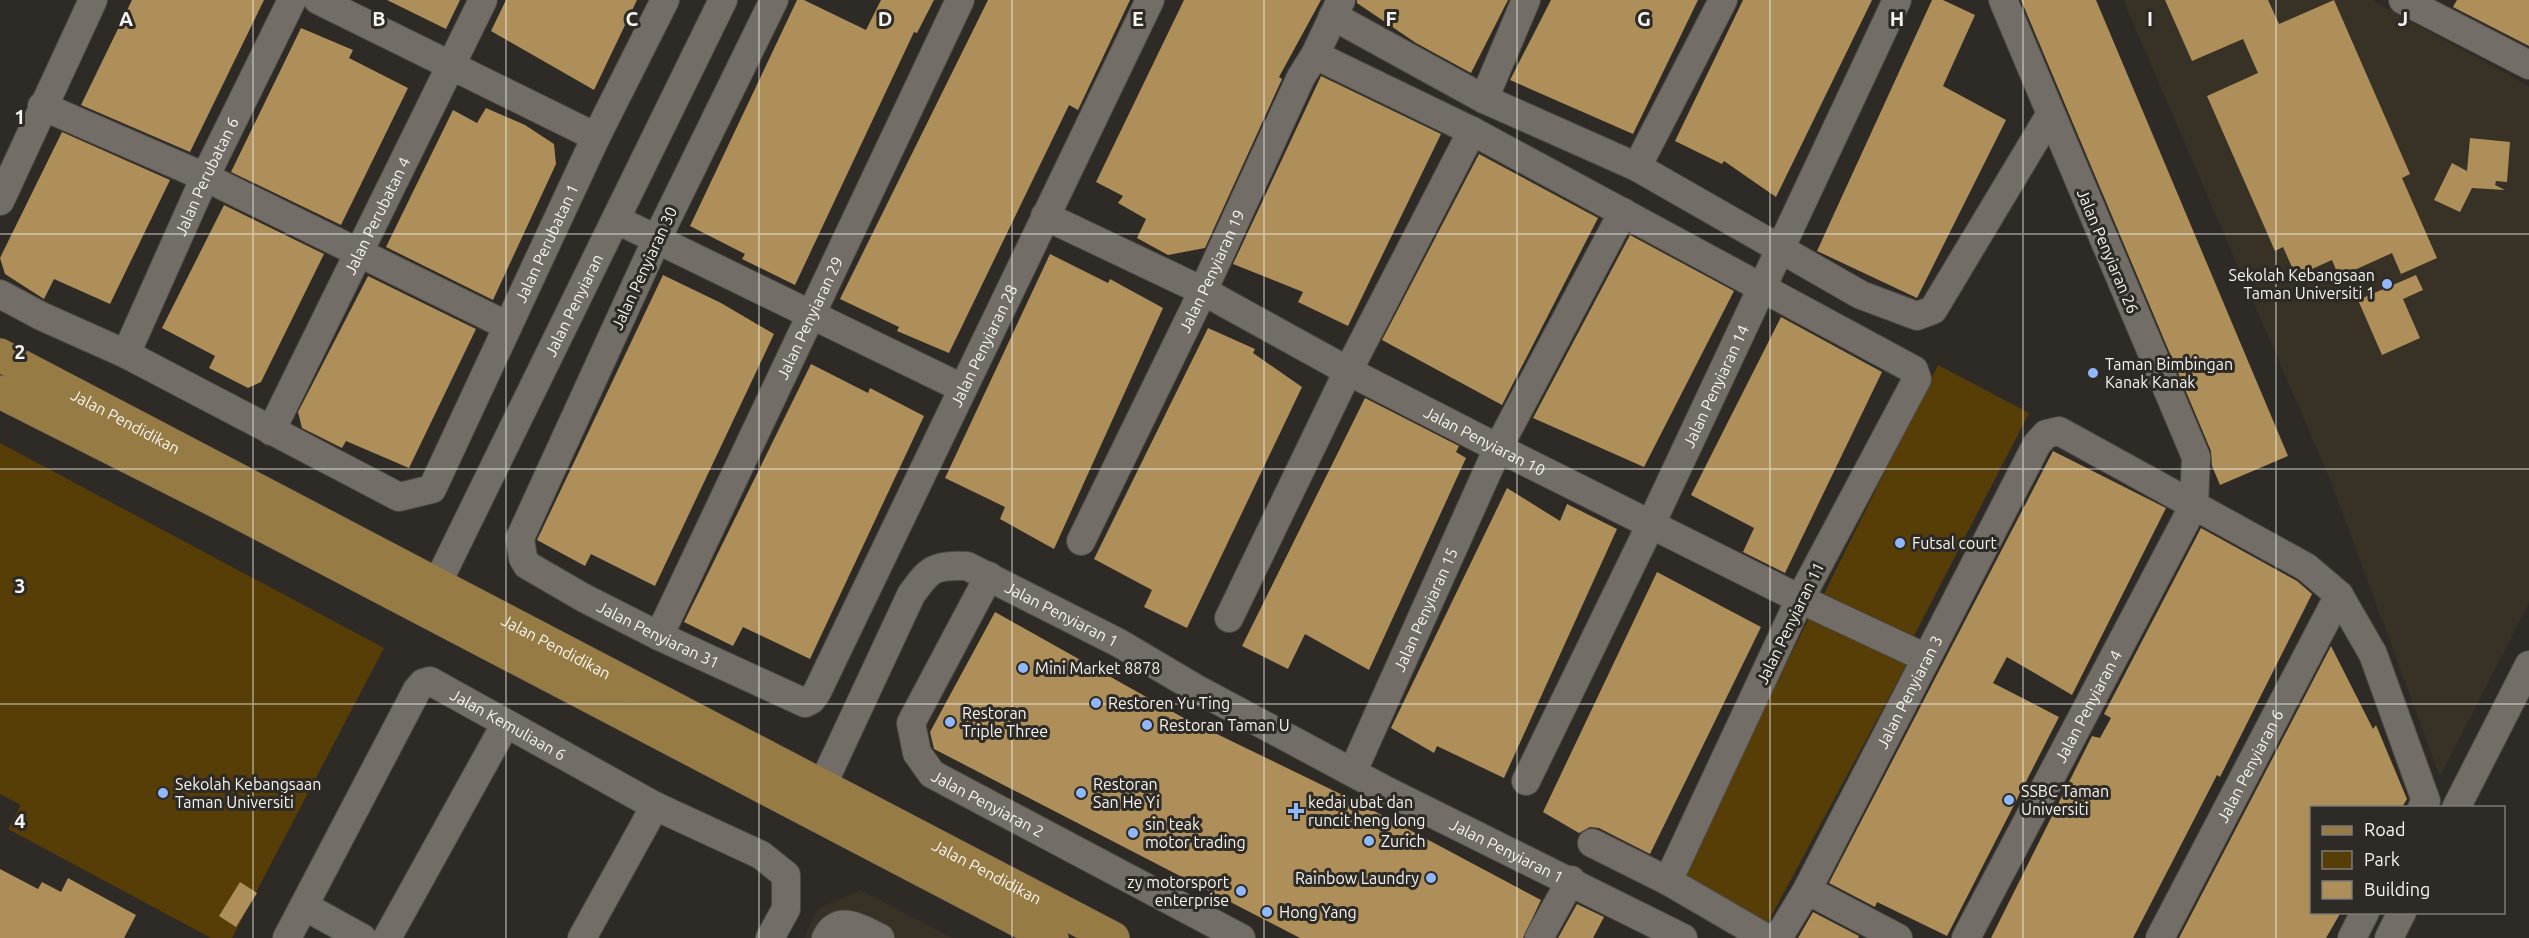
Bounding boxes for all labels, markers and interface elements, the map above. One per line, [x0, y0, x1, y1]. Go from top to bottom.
text: A [119, 7, 133, 30]
text: B [372, 7, 386, 30]
text: C [626, 7, 639, 30]
text: D [878, 7, 892, 30]
text: E [1132, 7, 1144, 30]
text: F [1385, 7, 1397, 30]
text: G [1637, 7, 1651, 30]
text: H [1890, 7, 1904, 30]
text: I [2147, 7, 2153, 30]
text: J [2398, 7, 2408, 30]
text: 1 [14, 105, 26, 128]
street label: Jalan Perubatan 6 [171, 114, 242, 238]
street label: Jalan Perubatan 4 [340, 154, 413, 277]
street label: Jalan Perubatan 1 [511, 181, 582, 305]
street label: Jalan Penyiaran 26 [2074, 186, 2142, 316]
street label: Jalan Penyiaran 30 [608, 204, 680, 332]
street label: Jalan Penyiaran 19 [1175, 207, 1248, 335]
street label: Jalan Penyiaran [541, 251, 606, 359]
street label: Jalan Penyiaran 29 [773, 254, 846, 382]
place label: Sekolah Kebangsaan Taman Universiti 1 [2229, 266, 2375, 302]
marker: Sekolah Kebangsaan Taman Universiti 1 [2380, 277, 2394, 291]
street label: Jalan Penyiaran 28 [947, 282, 1021, 410]
street label: Jalan Penyiaran 14 [1679, 322, 1752, 450]
text: 2 [14, 340, 26, 363]
place label: Taman Bimbingan Kanak Kanak [2105, 355, 2233, 391]
marker: Taman Bimbingan Kanak Kanak [2086, 366, 2100, 380]
street label: Jalan Pendidikan [68, 385, 183, 457]
street label: Jalan Penyiaran 10 [1421, 403, 1548, 479]
place label: Futsal court [1912, 534, 1998, 552]
marker: Futsal court [1893, 536, 1907, 550]
street label: Jalan Penyiaran 15 [1390, 545, 1461, 674]
street label: Jalan Penyiaran 11 [1753, 559, 1827, 687]
text: 3 [14, 574, 26, 597]
street label: Jalan Penyiaran 1 [1002, 578, 1121, 650]
street label: Jalan Penyiaran 31 [594, 597, 722, 672]
street label: Jalan Pendidikan [499, 611, 614, 683]
street label: Jalan Penyiaran 3 [1873, 632, 1946, 751]
street label: Jalan Penyiaran 4 [2051, 647, 2125, 765]
place label: Mini Market 8878 [1035, 659, 1160, 677]
marker: Mini Market 8878 [1016, 661, 1030, 675]
street label: Jalan Kemuliaan 6 [447, 685, 569, 764]
place label: Restoren Yu Ting [1108, 694, 1230, 712]
marker: Restoren Yu Ting [1089, 696, 1103, 710]
place label: Restoran Triple Three [962, 704, 1048, 740]
street label: Jalan Penyiaran 6 [2213, 707, 2287, 825]
marker: Restoran Triple Three [943, 715, 957, 729]
place label: Restoran Taman U [1159, 716, 1290, 734]
marker: Restoran Taman U [1140, 718, 1154, 732]
street label: Jalan Penyiaran 2 [929, 766, 1047, 841]
place label: Sekolah Kebangsaan Taman Universiti [175, 775, 321, 811]
place label: Restoran San He Yi [1093, 775, 1160, 811]
place label: SSBC Taman Universiti [2021, 782, 2109, 818]
marker: Sekolah Kebangsaan Taman Universiti [156, 786, 170, 800]
marker: Restoran San He Yi [1074, 786, 1088, 800]
place label: kedai ubat dan runcit heng long [1308, 793, 1425, 829]
marker: SSBC Taman Universiti [2002, 793, 2016, 807]
marker: kedai ubat dan runcit heng long [1289, 804, 1303, 818]
legend [2310, 806, 2505, 914]
text: 4 [14, 809, 26, 832]
place label: sin teak motor trading [1145, 815, 1246, 851]
street label: Jalan Penyiaran 1 [1447, 815, 1567, 886]
text: Road [2364, 819, 2406, 839]
marker: sin teak motor trading [1126, 826, 1140, 840]
place label: Zurich [1381, 832, 1426, 850]
marker: Zurich [1362, 834, 1376, 848]
street label: Jalan Pendidikan [929, 836, 1045, 908]
text: Park [2364, 849, 2400, 869]
place label: Rainbow Laundry [1295, 869, 1419, 887]
marker: Rainbow Laundry [1424, 871, 1438, 885]
place label: zy motorsport enterprise [1127, 873, 1230, 909]
text: Building [2364, 879, 2430, 899]
marker: zy motorsport enterprise [1234, 884, 1248, 898]
place label: Hong Yang [1279, 903, 1357, 921]
marker: Hong Yang [1260, 905, 1274, 919]

